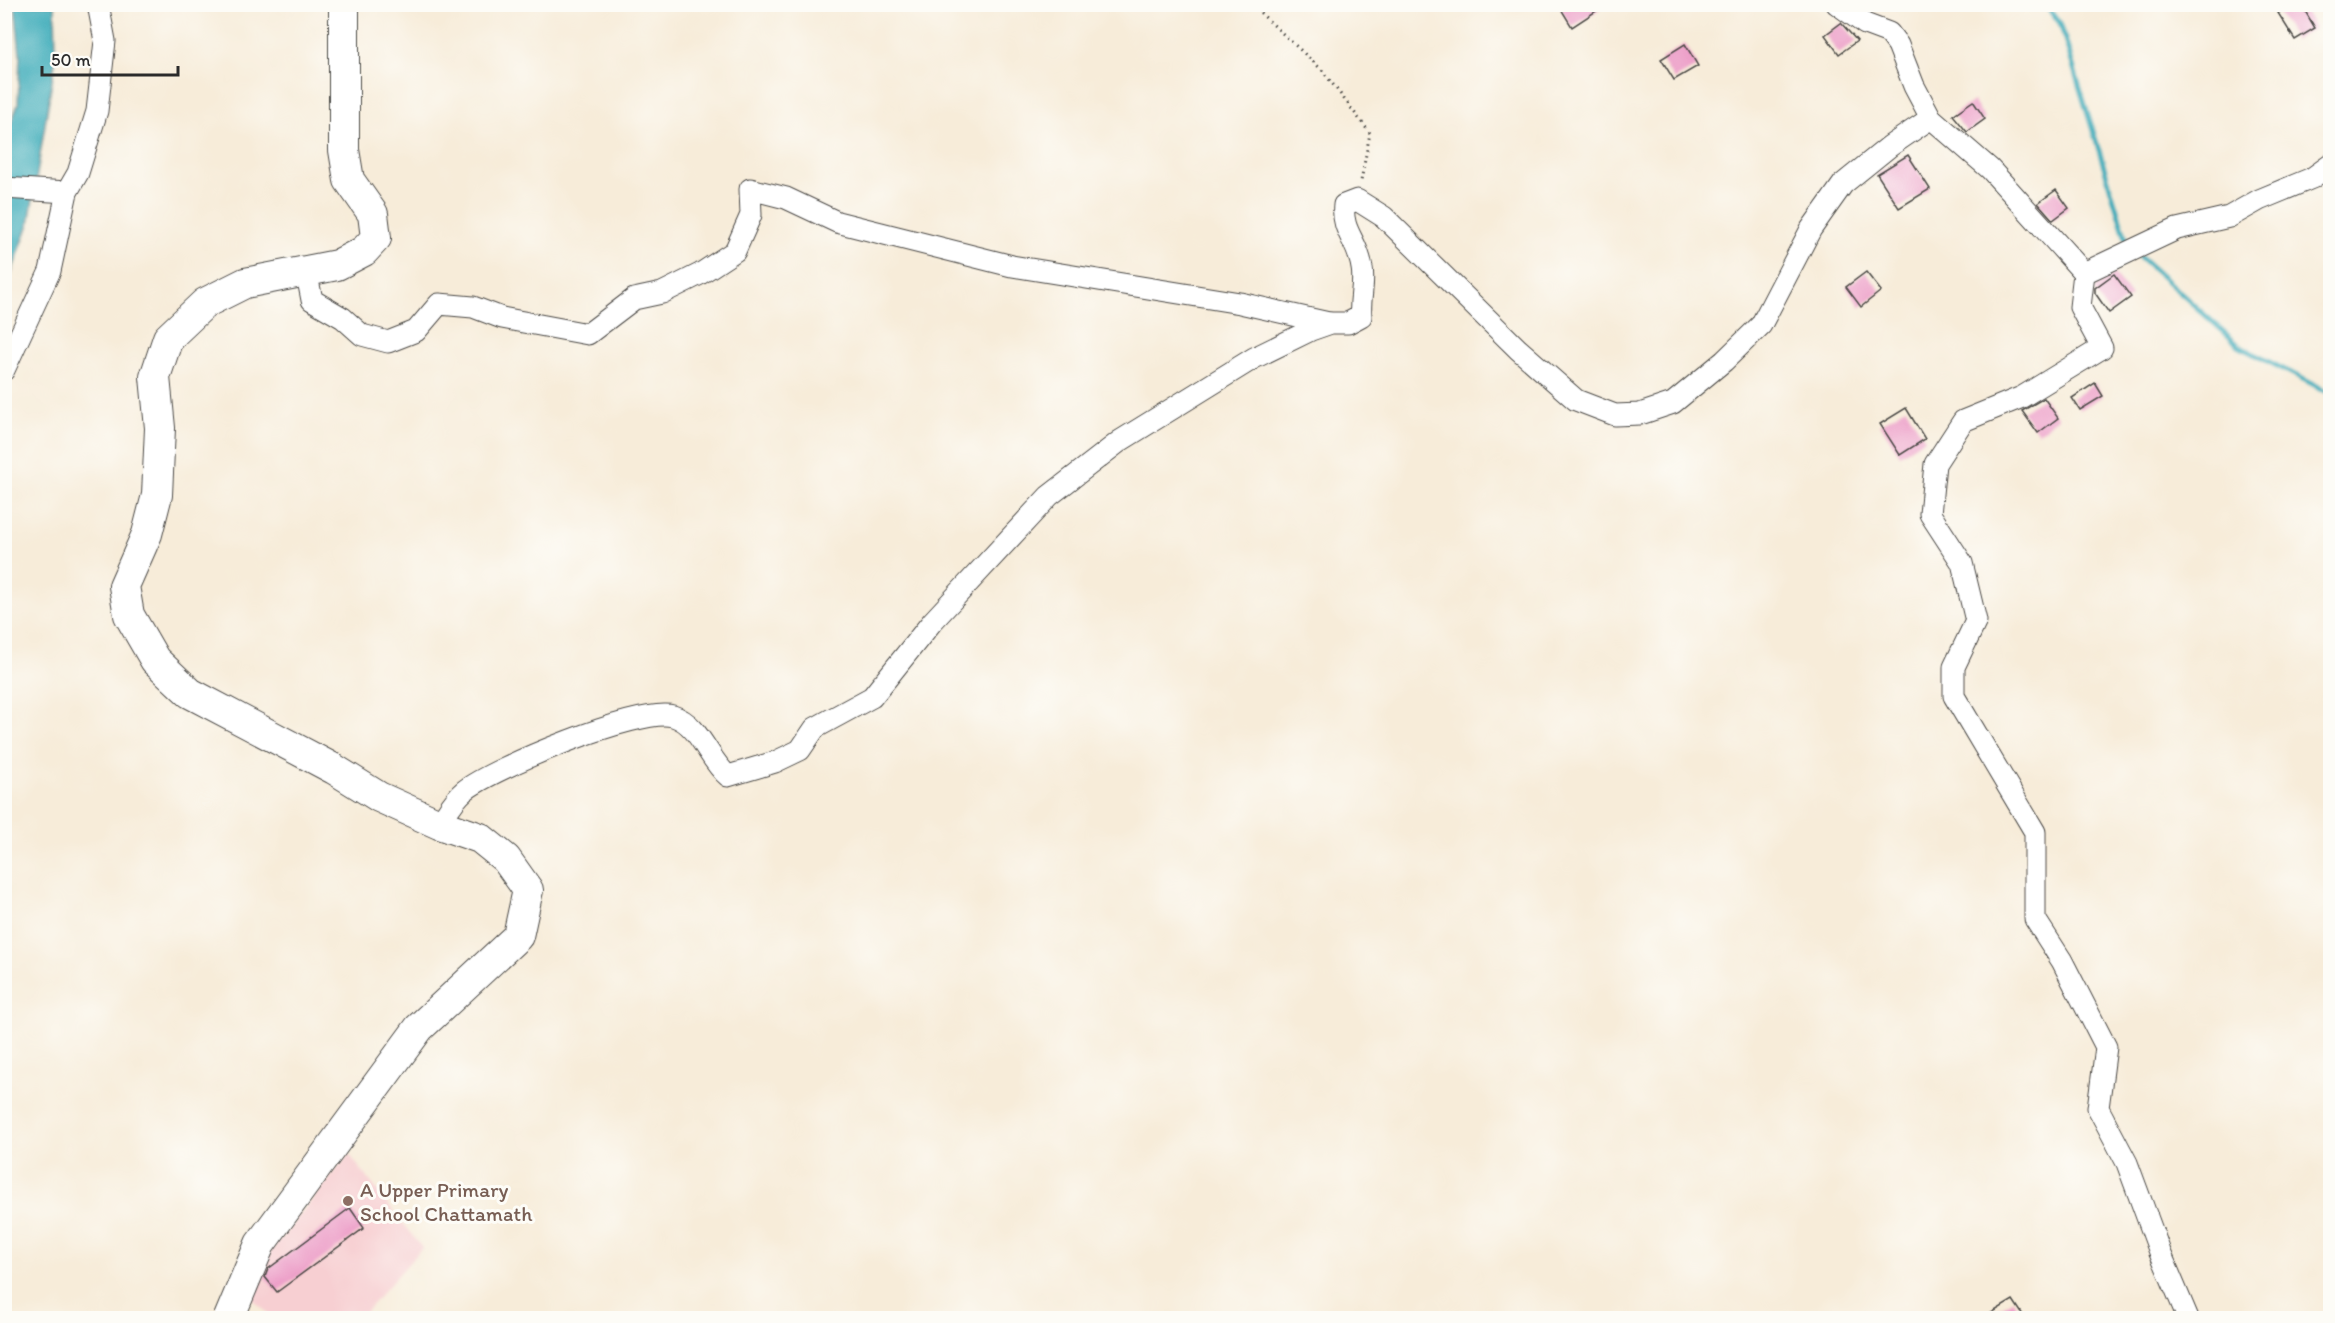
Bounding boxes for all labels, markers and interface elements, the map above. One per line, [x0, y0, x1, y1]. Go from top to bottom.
scale bar [42, 39, 178, 77]
text: 50 m [51, 49, 91, 71]
place label: A Upper Primary School Chattamath [360, 1177, 533, 1226]
marker: A Upper Primary School Chattamath [341, 1194, 355, 1208]

